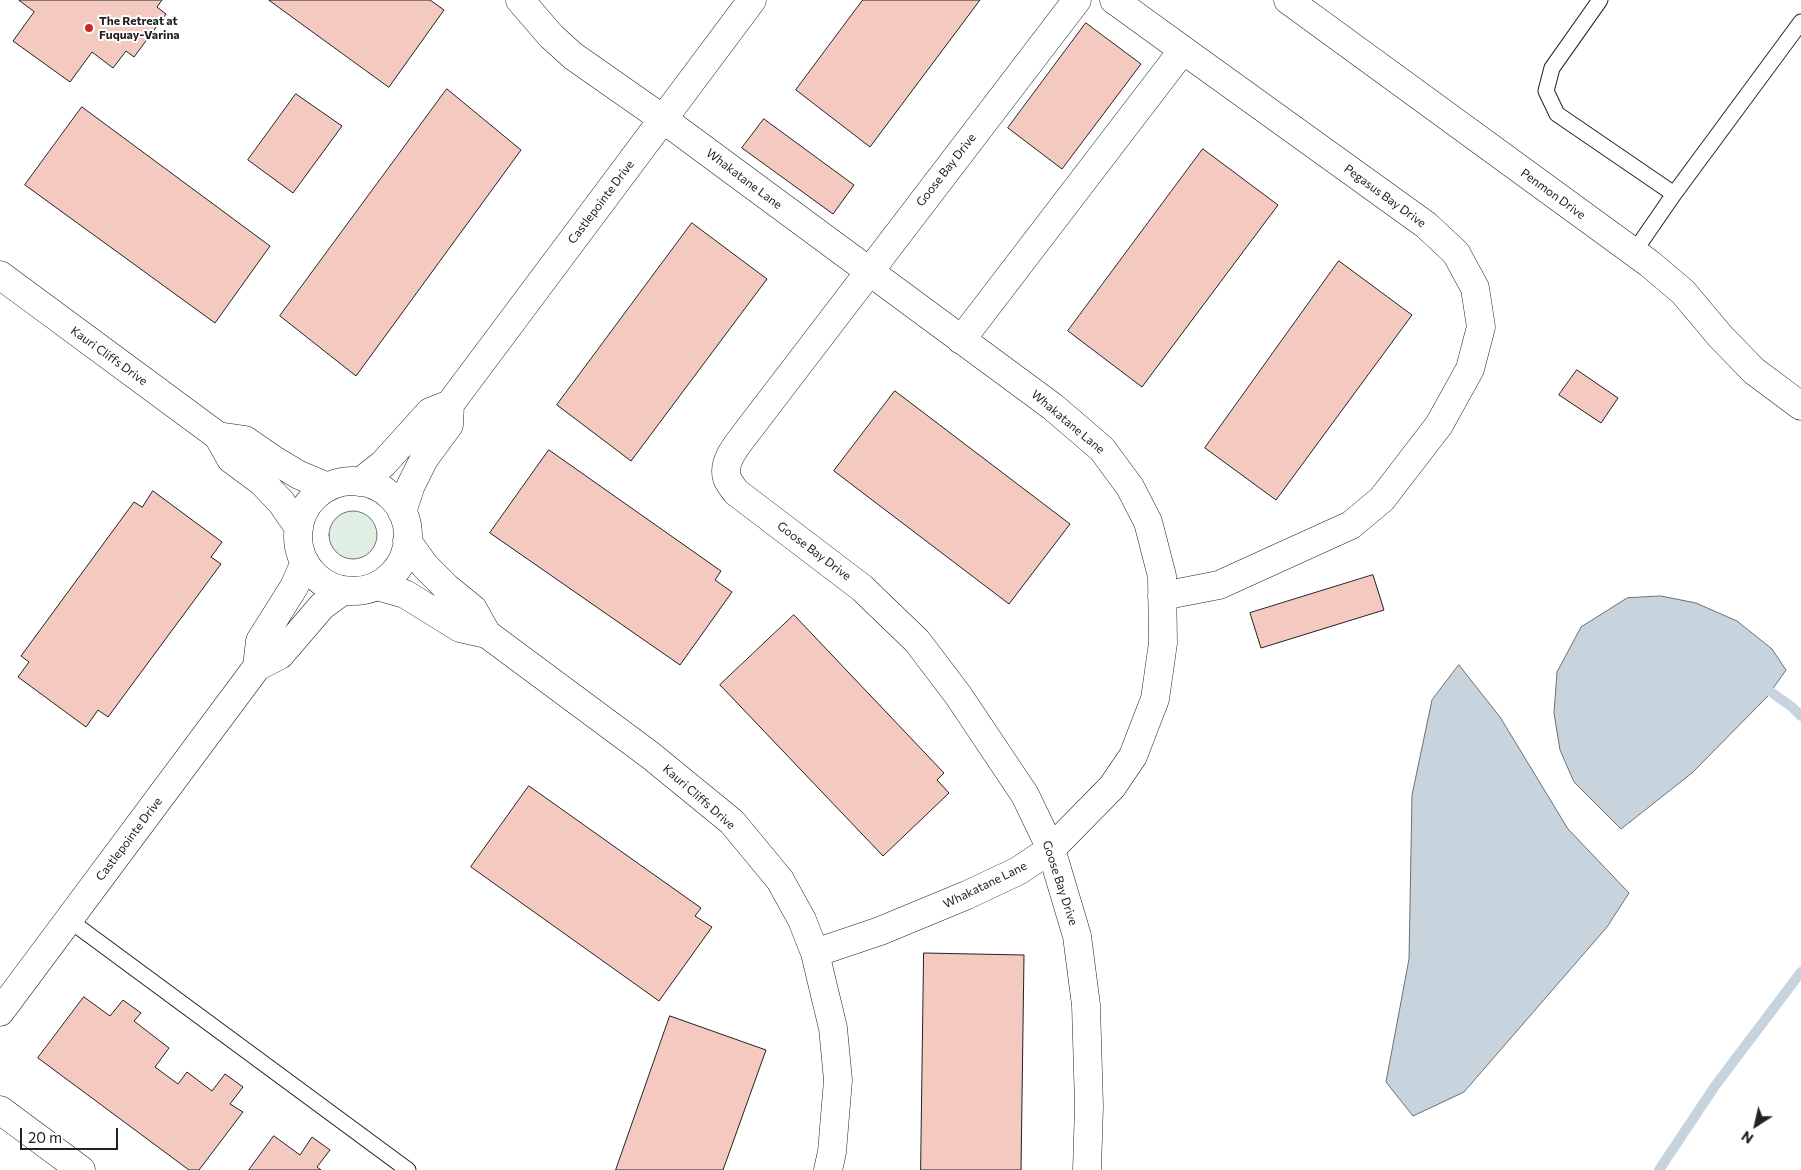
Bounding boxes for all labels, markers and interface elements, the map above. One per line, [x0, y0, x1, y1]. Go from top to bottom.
place label: The Retreat at Fuquay-Varina [99, 14, 180, 42]
marker: The Retreat at Fuquay-Varina [83, 22, 95, 34]
street label: Goose Bay Drive [913, 131, 979, 209]
street label: Whakatane Lane [703, 146, 785, 212]
street label: Castlepointe Drive [565, 157, 637, 247]
street label: Pegasus Bay Drive [1341, 161, 1429, 231]
street label: Penmon Drive [1518, 166, 1588, 222]
street label: Kauri Cliffs Drive [68, 323, 150, 389]
street label: Whakatane Lane [1028, 387, 1108, 457]
street label: Goose Bay Drive [774, 519, 854, 583]
street label: Kauri Cliffs Drive [660, 762, 738, 832]
street label: Castlepointe Drive [93, 794, 165, 884]
street label: Goose Bay Drive [1039, 839, 1081, 927]
street label: Whakatane Lane [941, 859, 1029, 911]
north arrow [1731, 1100, 1781, 1150]
scale bar [22, 1118, 120, 1150]
text: 20 m [28, 1128, 62, 1146]
text: N [1738, 1128, 1756, 1148]

